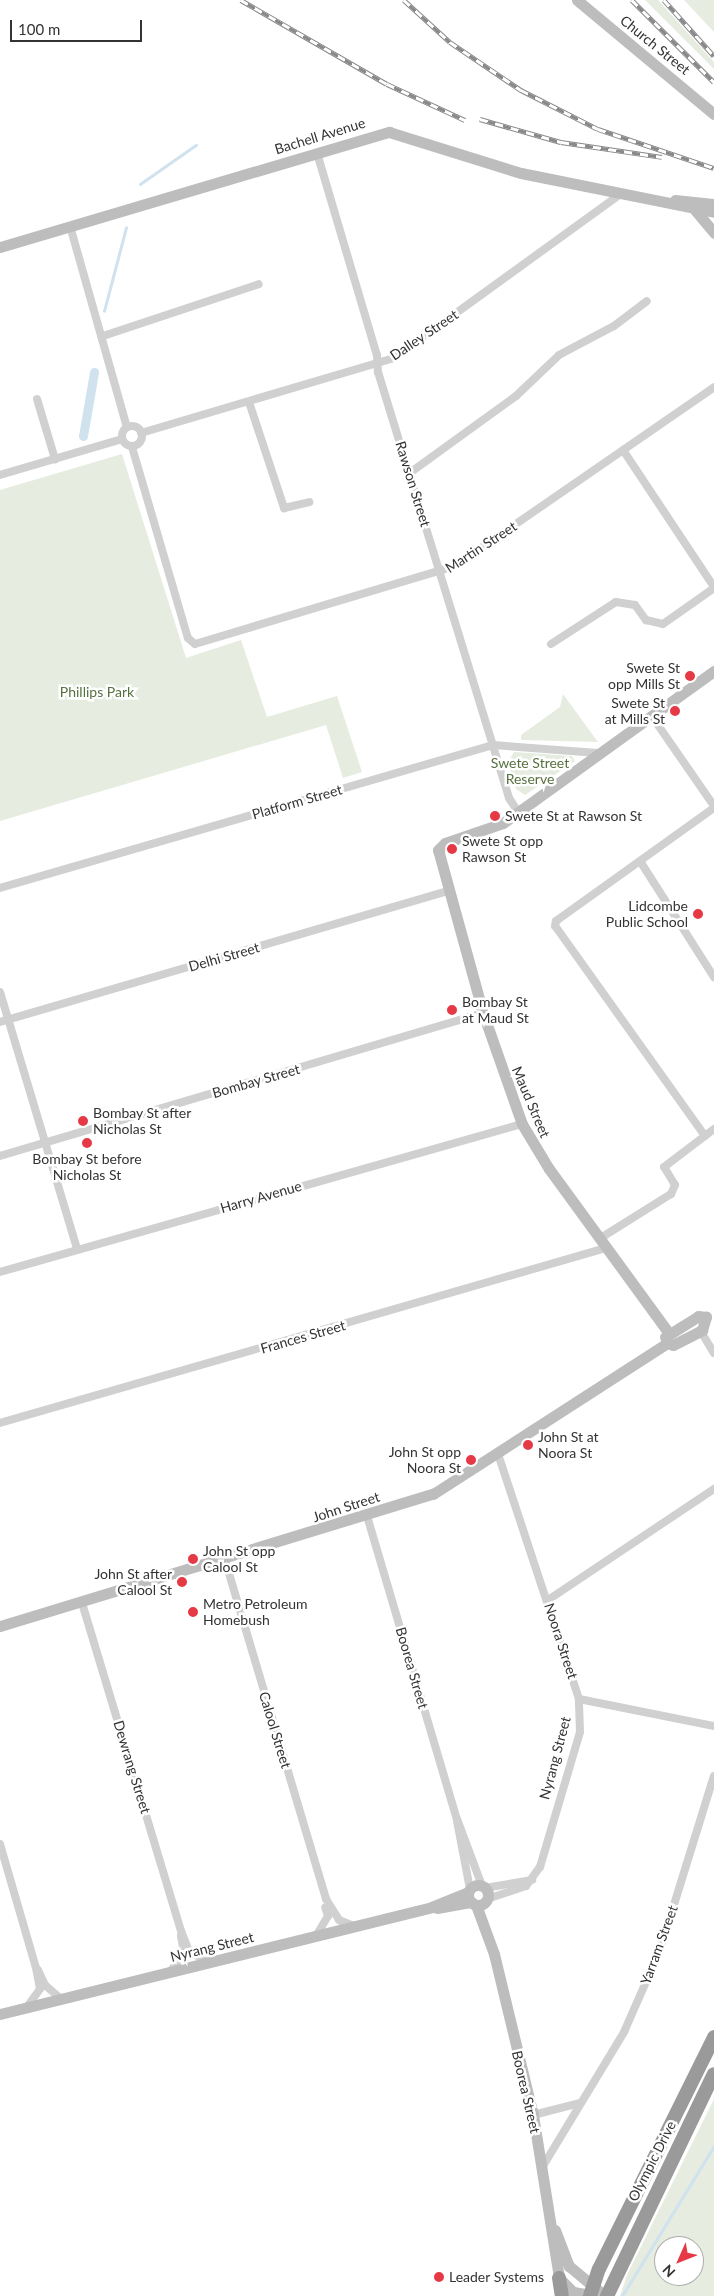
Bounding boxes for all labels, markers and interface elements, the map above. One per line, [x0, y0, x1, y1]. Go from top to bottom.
scale bar [12, 10, 145, 42]
street label: Church Street [617, 12, 693, 78]
text: 100 m [18, 20, 60, 38]
street label: Bachell Avenue [272, 114, 368, 158]
street label: Dalley Street [387, 306, 461, 364]
street label: Rawson Street [392, 439, 434, 529]
street label: Martin Street [442, 518, 520, 576]
place label: Swete St opp Mills St [608, 660, 680, 692]
marker: Swete St opp Mills St [684, 670, 696, 682]
park label: Phillips Park [60, 684, 134, 700]
place label: Swete St at Mills St [605, 695, 665, 728]
marker: Swete St at Mills St [669, 705, 681, 717]
park label: Swete Street Reserve [491, 755, 569, 788]
street label: Platform Street [250, 781, 344, 823]
place label: Swete St at Rawson St [505, 808, 642, 824]
marker: Swete St at Rawson St [489, 810, 501, 822]
place label: Swete St opp Rawson St [462, 833, 543, 866]
marker: Swete St opp Rawson St [446, 843, 458, 855]
place label: Lidcombe Public School [606, 898, 688, 930]
marker: Lidcombe Public School [692, 908, 704, 920]
street label: Delhi Street [187, 939, 261, 975]
place label: Bombay St at Maud St [462, 994, 529, 1026]
marker: Bombay St at Maud St [446, 1004, 458, 1016]
street label: Bombay Street [210, 1060, 302, 1102]
street label: Maud Street [508, 1064, 554, 1140]
place label: Bombay St after Nicholas St [93, 1105, 192, 1138]
marker: Bombay St after Nicholas St [77, 1115, 89, 1127]
marker: Bombay St before Nicholas St [81, 1137, 93, 1149]
place label: Bombay St before Nicholas St [32, 1151, 142, 1184]
street label: Harry Avenue [218, 1177, 304, 1217]
street label: Frances Street [259, 1317, 347, 1357]
place label: John St at Noora St [538, 1429, 599, 1461]
marker: John St at Noora St [522, 1439, 534, 1451]
place label: John St opp Noora St [389, 1444, 461, 1476]
marker: John St opp Noora St [465, 1454, 477, 1466]
street label: John Street [310, 1488, 382, 1526]
place label: John St opp Calool St [203, 1543, 275, 1575]
marker: John St opp Calool St [187, 1553, 199, 1565]
place label: John St after Calool St [94, 1566, 172, 1598]
marker: John St after Calool St [176, 1576, 188, 1588]
place label: Metro Petroleum Homebush [203, 1596, 308, 1628]
street label: Noora Street [541, 1601, 581, 1681]
marker: Metro Petroleum Homebush [187, 1606, 199, 1618]
street label: Boorea Street [392, 1625, 432, 1711]
street label: Calool Street [255, 1690, 295, 1770]
street label: Nyrang Street [536, 1715, 574, 1801]
street label: Dewrang Street [110, 1718, 154, 1816]
street label: Yarram Street [637, 1903, 681, 1987]
street label: Nyrang Street [169, 1929, 255, 1965]
street label: Boorea Street [508, 2049, 544, 2135]
street label: Olympic Drive [625, 2118, 679, 2204]
north arrow [654, 2236, 704, 2286]
text: N [659, 2261, 678, 2281]
place label: Leader Systems [449, 2269, 544, 2285]
marker: Leader Systems [433, 2271, 445, 2283]

